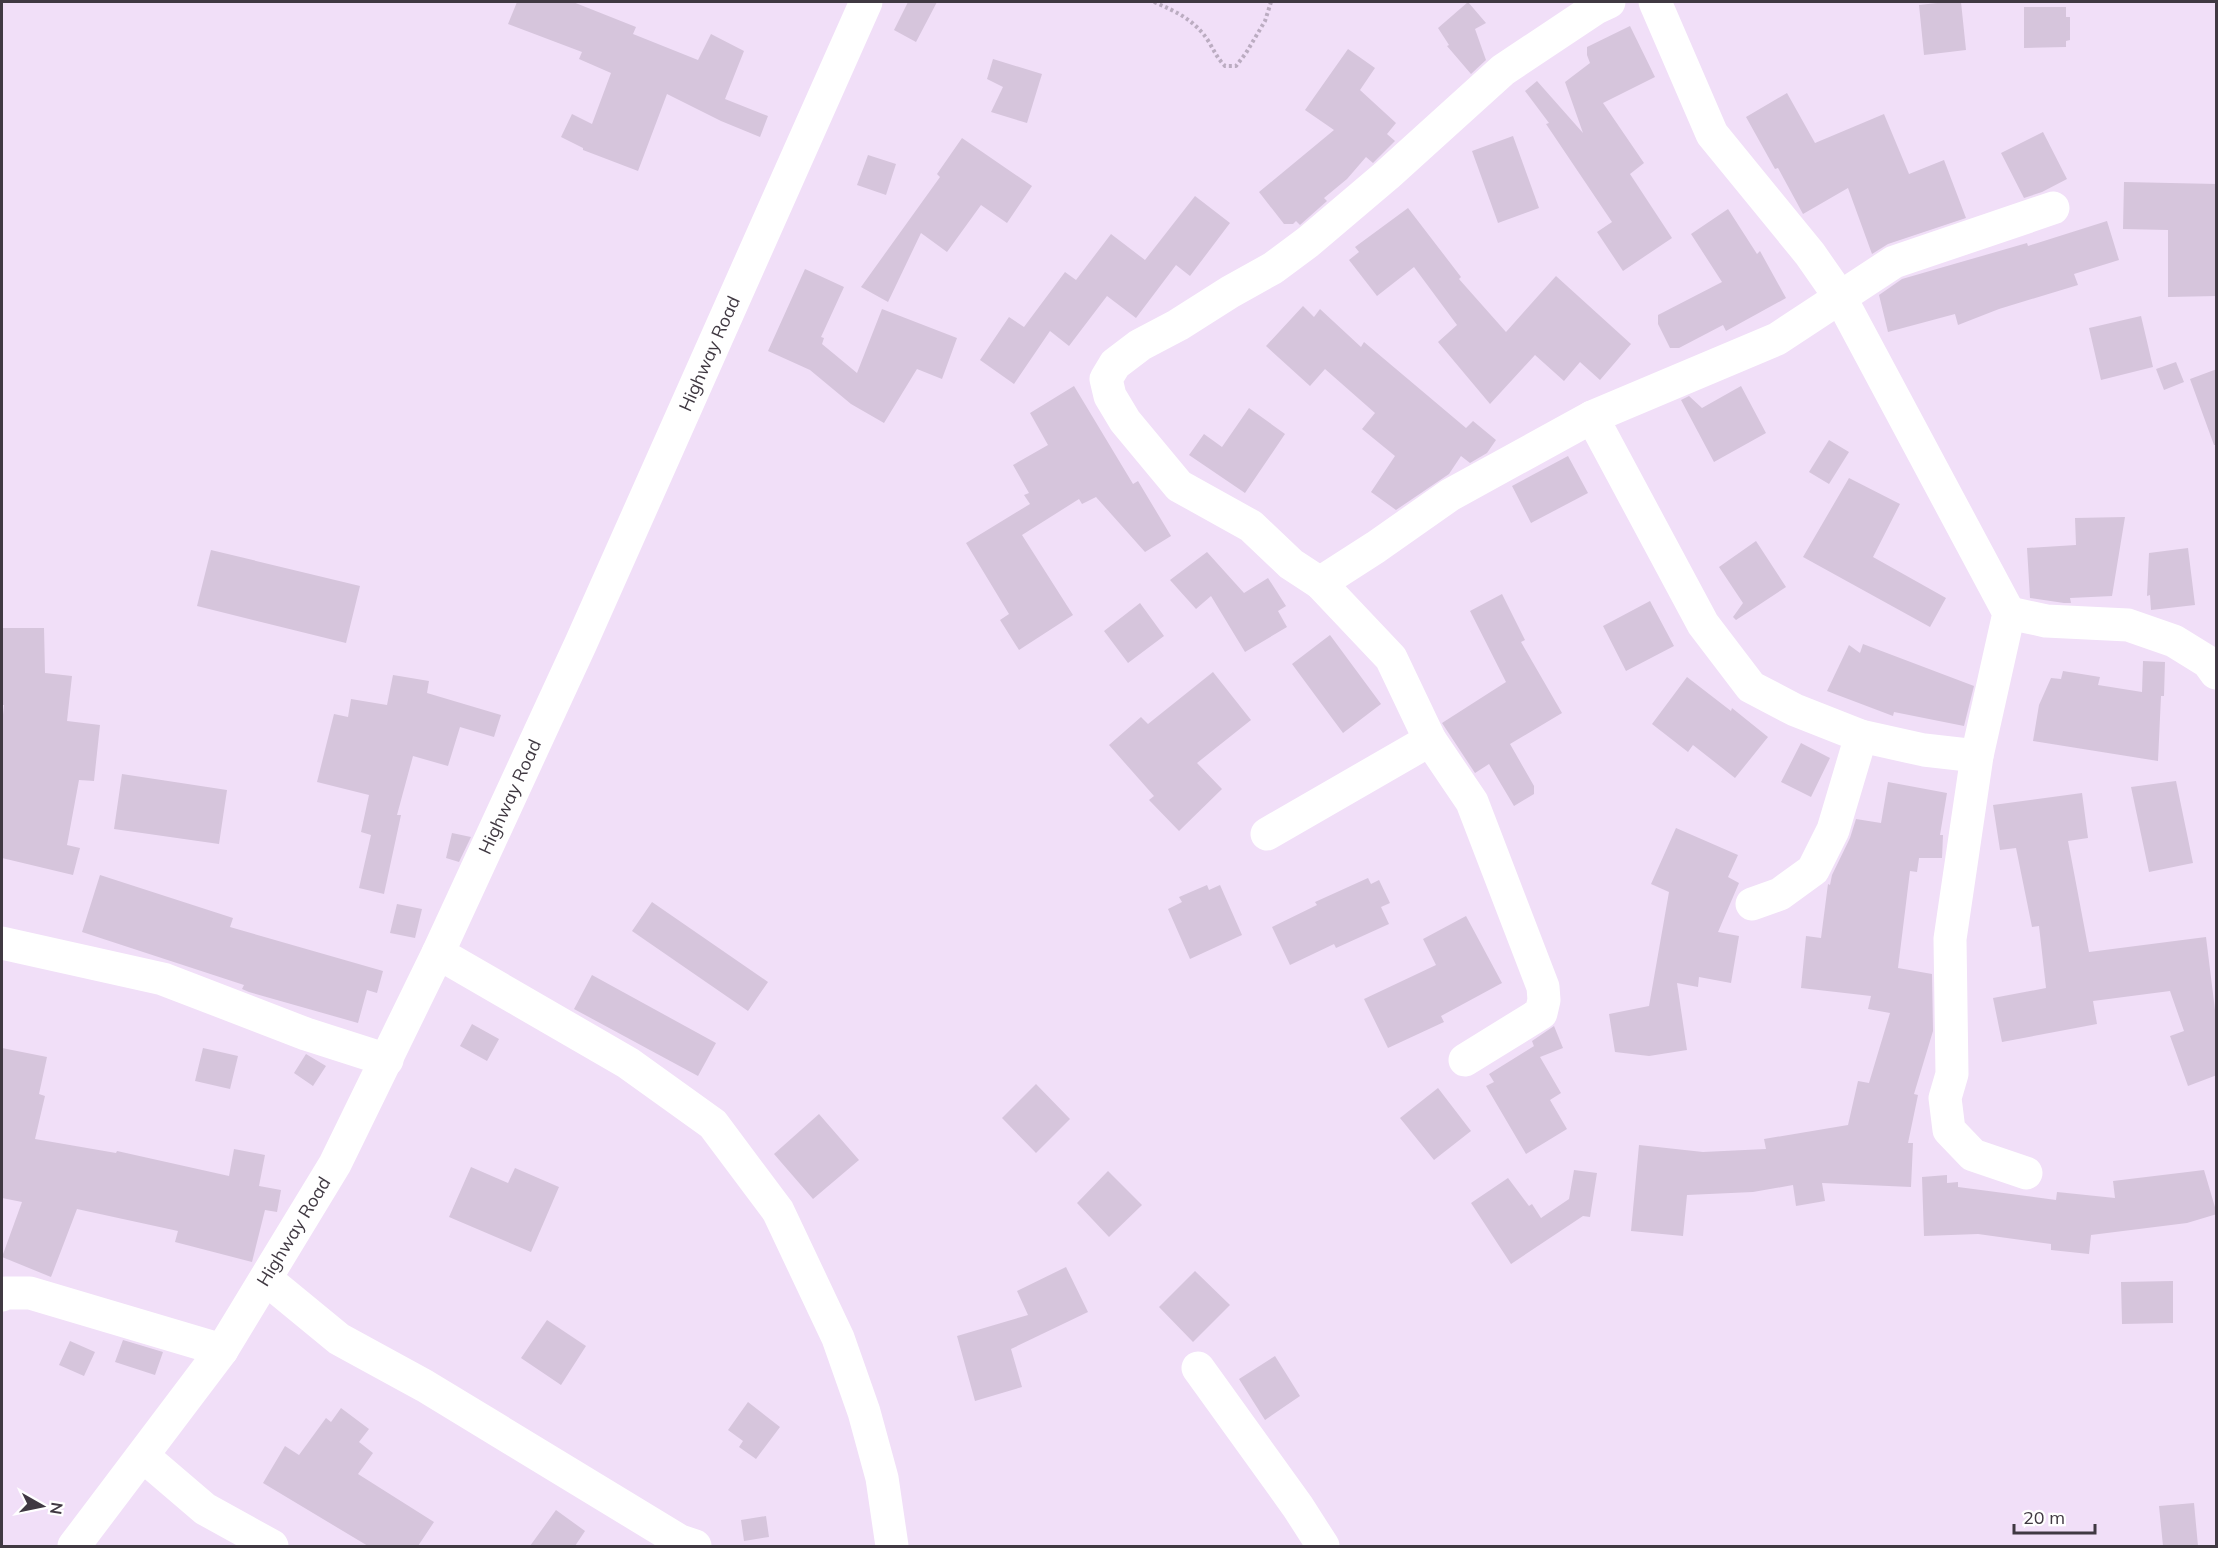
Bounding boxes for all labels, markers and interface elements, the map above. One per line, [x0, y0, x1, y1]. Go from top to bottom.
street label: Highway Road [673, 292, 745, 415]
street label: Highway Road [473, 736, 546, 858]
street label: Highway Road [251, 1172, 335, 1290]
north arrow [12, 1476, 72, 1536]
scale bar [2014, 1497, 2095, 1535]
text: N [46, 1501, 68, 1516]
text: 20 m [2023, 1506, 2065, 1529]

